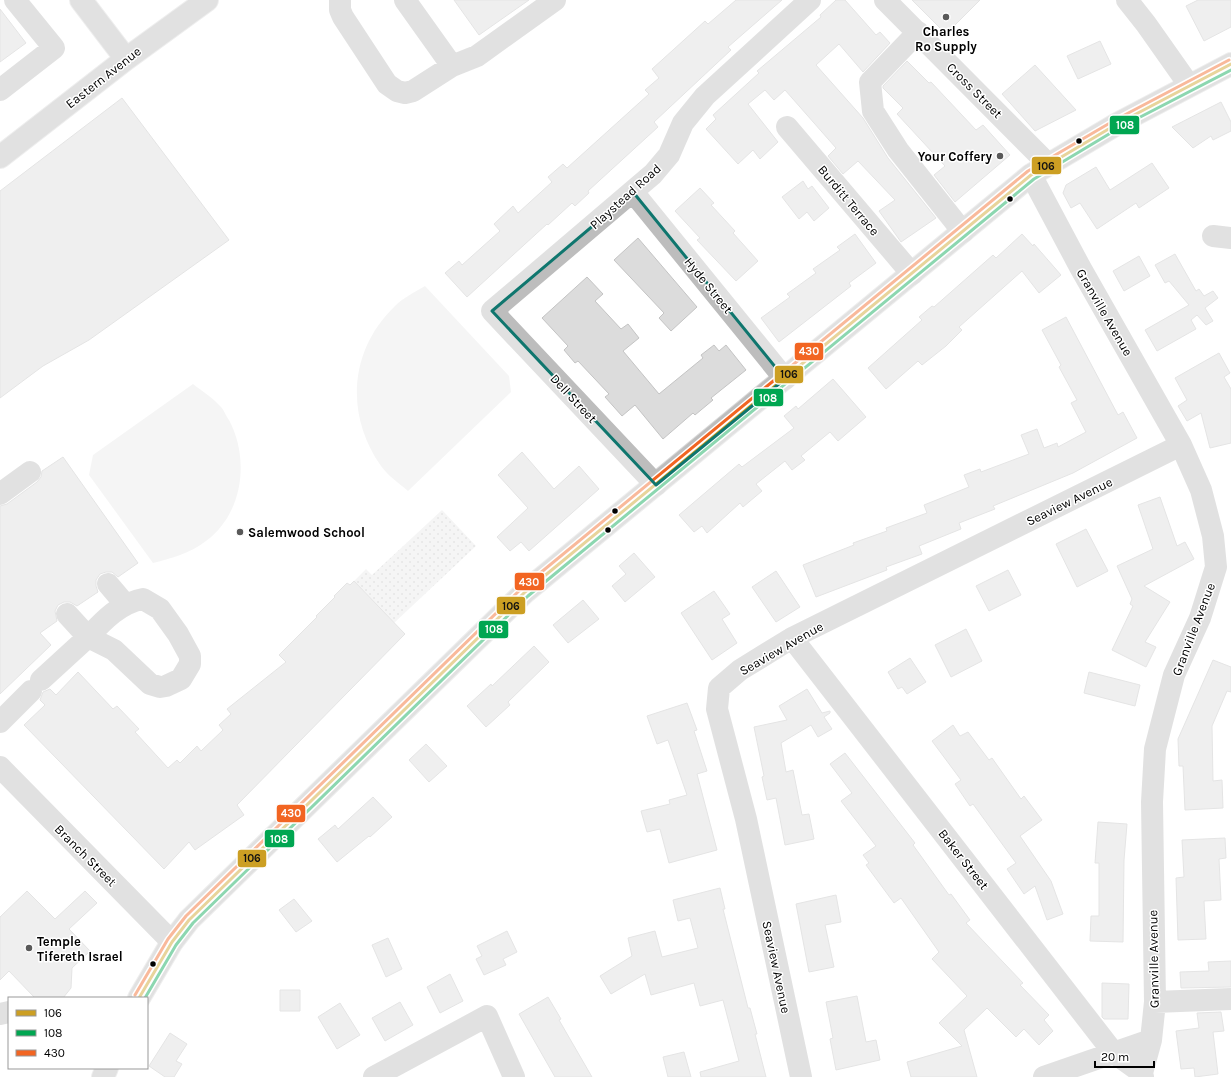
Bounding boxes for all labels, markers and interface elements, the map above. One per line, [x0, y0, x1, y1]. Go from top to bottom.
marker: Charles Ro Supply [941, 12, 951, 22]
place label: Charles Ro Supply [915, 24, 977, 54]
street label: Eastern Avenue [63, 43, 144, 111]
street label: Cross Street [944, 60, 1006, 121]
line badge: 108 [1109, 115, 1140, 135]
text: 108 [1116, 119, 1134, 132]
unlabelled marker [1074, 136, 1084, 146]
place label: Your Coffery [918, 149, 992, 164]
marker: Your Coffery [995, 151, 1005, 161]
line badge: 106 [1031, 156, 1062, 175]
text: 106 [1037, 160, 1055, 173]
street label: Playstead Road [587, 161, 664, 232]
street label: Burditt Terrace [815, 162, 883, 239]
unlabelled marker [1005, 194, 1015, 204]
street label: Hyde Street [681, 254, 736, 316]
street label: Granville Avenue [1073, 266, 1136, 359]
line badge: 430 [794, 342, 824, 361]
text: 430 [799, 345, 819, 358]
line badge: 106 [774, 365, 804, 384]
text: 106 [780, 368, 798, 381]
street label: Dell Street [547, 371, 600, 426]
line badge: 108 [753, 388, 784, 407]
text: 108 [759, 392, 777, 405]
street label: Seaview Avenue [1024, 474, 1115, 529]
unlabelled marker [610, 506, 620, 516]
place label: Salemwood School [248, 525, 365, 540]
unlabelled marker [603, 525, 613, 535]
marker: Salemwood School [235, 527, 245, 537]
line badge: 430 [514, 572, 545, 591]
text: 430 [519, 576, 539, 589]
street label: Granville Avenue [1169, 580, 1218, 678]
line badge: 106 [496, 596, 526, 615]
text: 106 [502, 600, 520, 613]
street label: Seaview Avenue [737, 618, 826, 678]
line badge: 108 [478, 620, 509, 639]
text: 108 [485, 623, 503, 636]
line badge: 430 [276, 804, 306, 823]
text: 430 [281, 807, 301, 820]
street label: Branch Street [52, 821, 120, 889]
street label: Baker Street [935, 826, 992, 893]
line badge: 108 [264, 829, 295, 848]
text: 108 [270, 833, 288, 846]
line badge: 106 [237, 849, 267, 868]
text: 106 [243, 852, 261, 865]
street label: Granville Avenue [1145, 909, 1162, 1008]
street label: Seaview Avenue [759, 920, 794, 1015]
place label: Temple Tifereth Israel [37, 934, 123, 964]
marker: Temple Tifereth Israel [24, 943, 34, 953]
unlabelled marker [148, 959, 158, 969]
legend [8, 997, 148, 1069]
text: 106 [44, 1006, 62, 1020]
text: 108 [44, 1026, 62, 1040]
scale bar [1095, 1043, 1154, 1069]
text: 430 [44, 1046, 65, 1060]
text: 20 m [1101, 1050, 1129, 1064]

